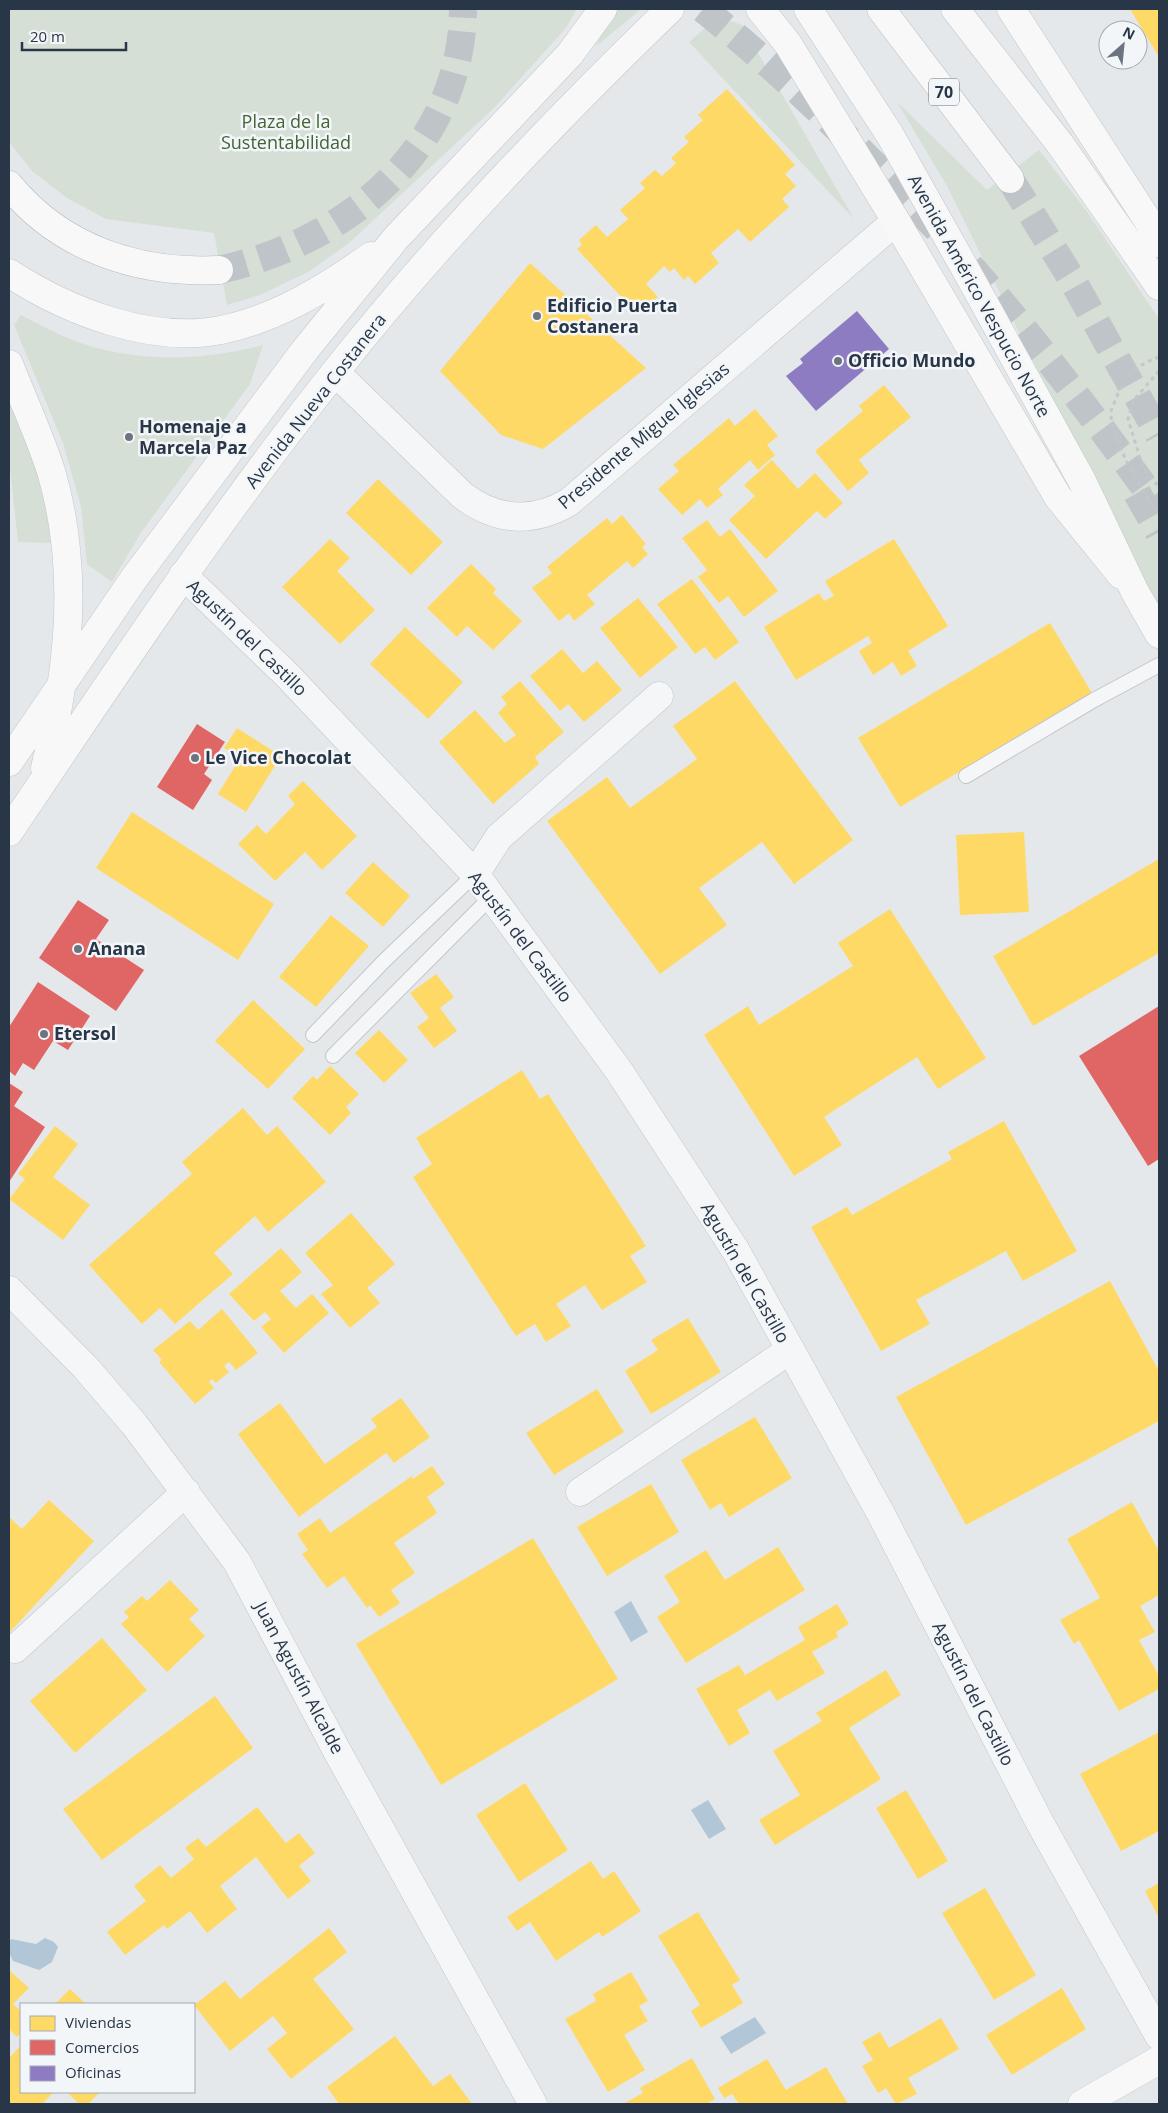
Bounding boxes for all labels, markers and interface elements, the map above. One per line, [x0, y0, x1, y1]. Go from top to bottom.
scale bar [22, 20, 126, 52]
north arrow [1098, 20, 1148, 70]
text: N [1120, 22, 1139, 44]
text: 20 m [30, 26, 65, 46]
road number: 70 [929, 78, 959, 105]
park label: Plaza de la Sustentabilidad [221, 109, 351, 154]
street label: Avenida Américo Vespucio Norte [903, 170, 1057, 421]
place label: Edificio Puerta Costanera [547, 293, 678, 338]
street label: Avenida Nueva Costanera [239, 308, 391, 493]
marker: Edificio Puerta Costanera [531, 310, 543, 322]
place label: Officio Mundo [848, 348, 976, 372]
marker: Officio Mundo [832, 355, 844, 367]
street label: Presidente Miguel Iglesias [553, 356, 734, 514]
place label: Homenaje a Marcela Paz [139, 414, 247, 459]
marker: Homenaje a Marcela Paz [123, 431, 135, 443]
street label: Agustín del Castillo [182, 574, 313, 701]
place label: Le Vice Chocolat [205, 745, 351, 769]
marker: Le Vice Chocolat [189, 752, 201, 764]
street label: Agustín del Castillo [463, 866, 578, 1007]
place label: Anana [88, 936, 146, 960]
marker: Anana [72, 943, 84, 955]
place label: Etersol [54, 1021, 116, 1045]
marker: Etersol [38, 1028, 50, 1040]
street label: Agustín del Castillo [696, 1198, 796, 1347]
street label: Juan Agustín Alcalde [249, 1595, 350, 1758]
street label: Agustín del Castillo [927, 1617, 1021, 1770]
legend [20, 2003, 195, 2093]
text: Viviendas [65, 2012, 131, 2032]
text: Comercios [65, 2037, 139, 2057]
text: Oficinas [65, 2062, 121, 2082]

